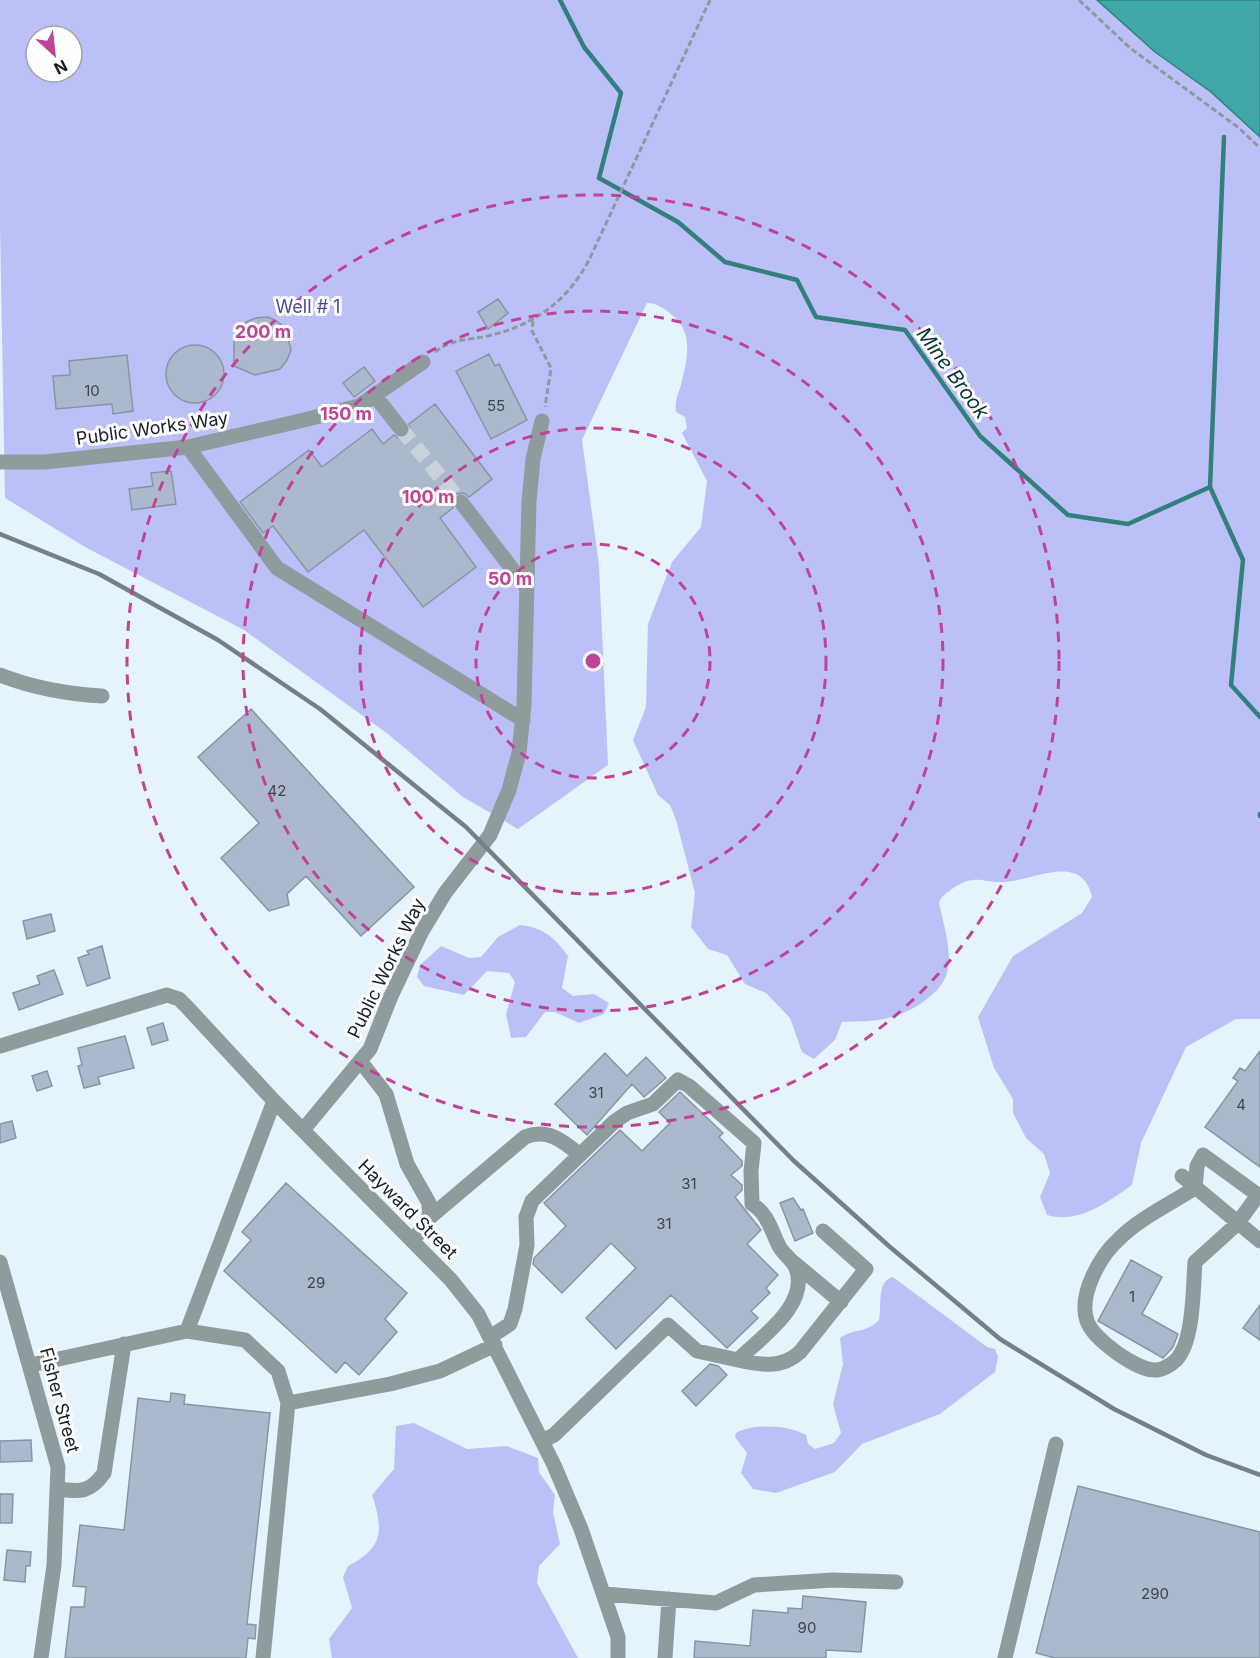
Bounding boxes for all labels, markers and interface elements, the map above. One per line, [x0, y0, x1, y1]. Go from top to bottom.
north arrow [24, 24, 84, 84]
text: N [51, 56, 71, 79]
park label: Well # 1 [276, 296, 340, 317]
text: 200 m [235, 321, 291, 342]
water label: Mine Brook [912, 323, 995, 424]
house number: 10 [84, 381, 100, 400]
house number: 55 [487, 396, 505, 415]
text: 150 m [320, 403, 372, 424]
street label: Public Works Way [75, 407, 229, 449]
text: 100 m [402, 486, 454, 507]
text: 50 m [488, 568, 532, 589]
centre of rings [583, 651, 603, 671]
house number: 42 [268, 781, 286, 800]
street label: Public Works Way [343, 895, 429, 1041]
house number: 31 [588, 1083, 604, 1102]
house number: 4 [1236, 1095, 1246, 1114]
street label: Hayward Street [354, 1155, 462, 1263]
house number: 31 [681, 1174, 697, 1193]
house number: 31 [656, 1214, 672, 1233]
house number: 29 [307, 1273, 325, 1292]
house number: 1 [1129, 1287, 1135, 1306]
street label: Fisher Street [36, 1345, 84, 1455]
house number: 290 [1141, 1584, 1169, 1603]
house number: 90 [798, 1618, 816, 1637]

